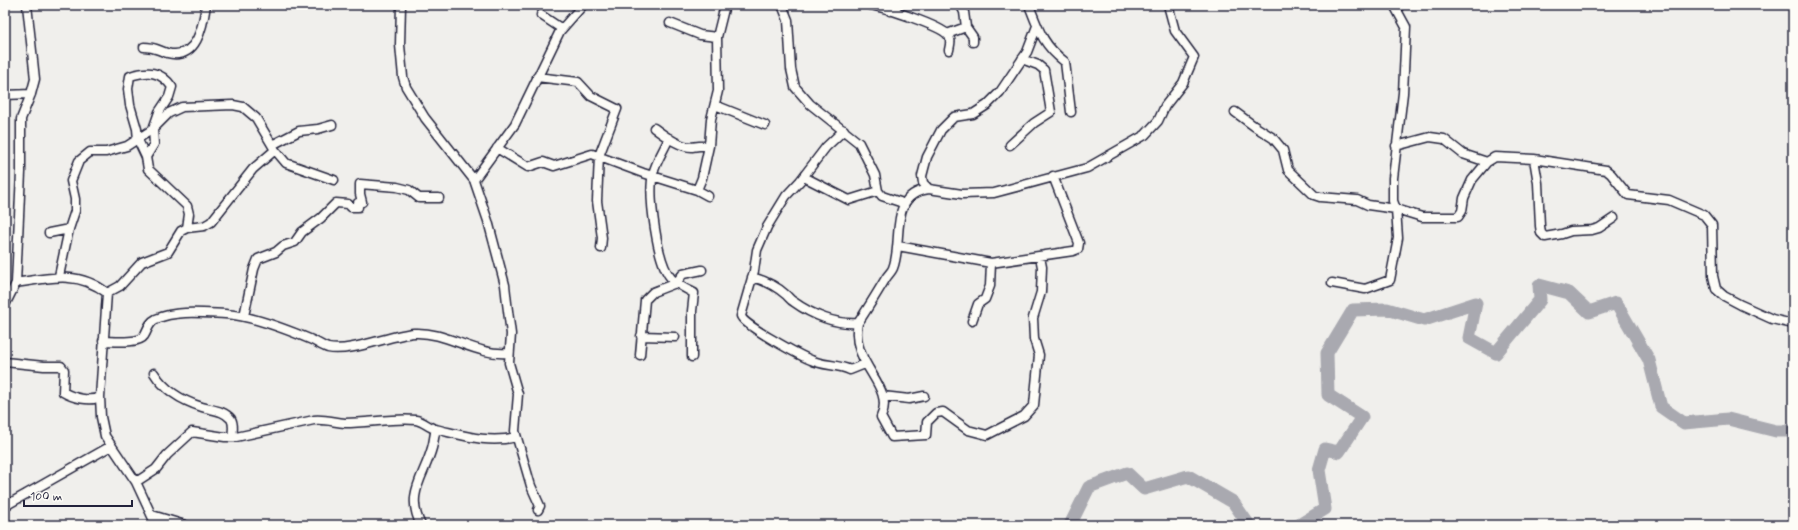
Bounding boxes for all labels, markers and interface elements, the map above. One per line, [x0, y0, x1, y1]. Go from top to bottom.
scale bar [24, 482, 132, 508]
text: 100 m [30, 489, 62, 505]

